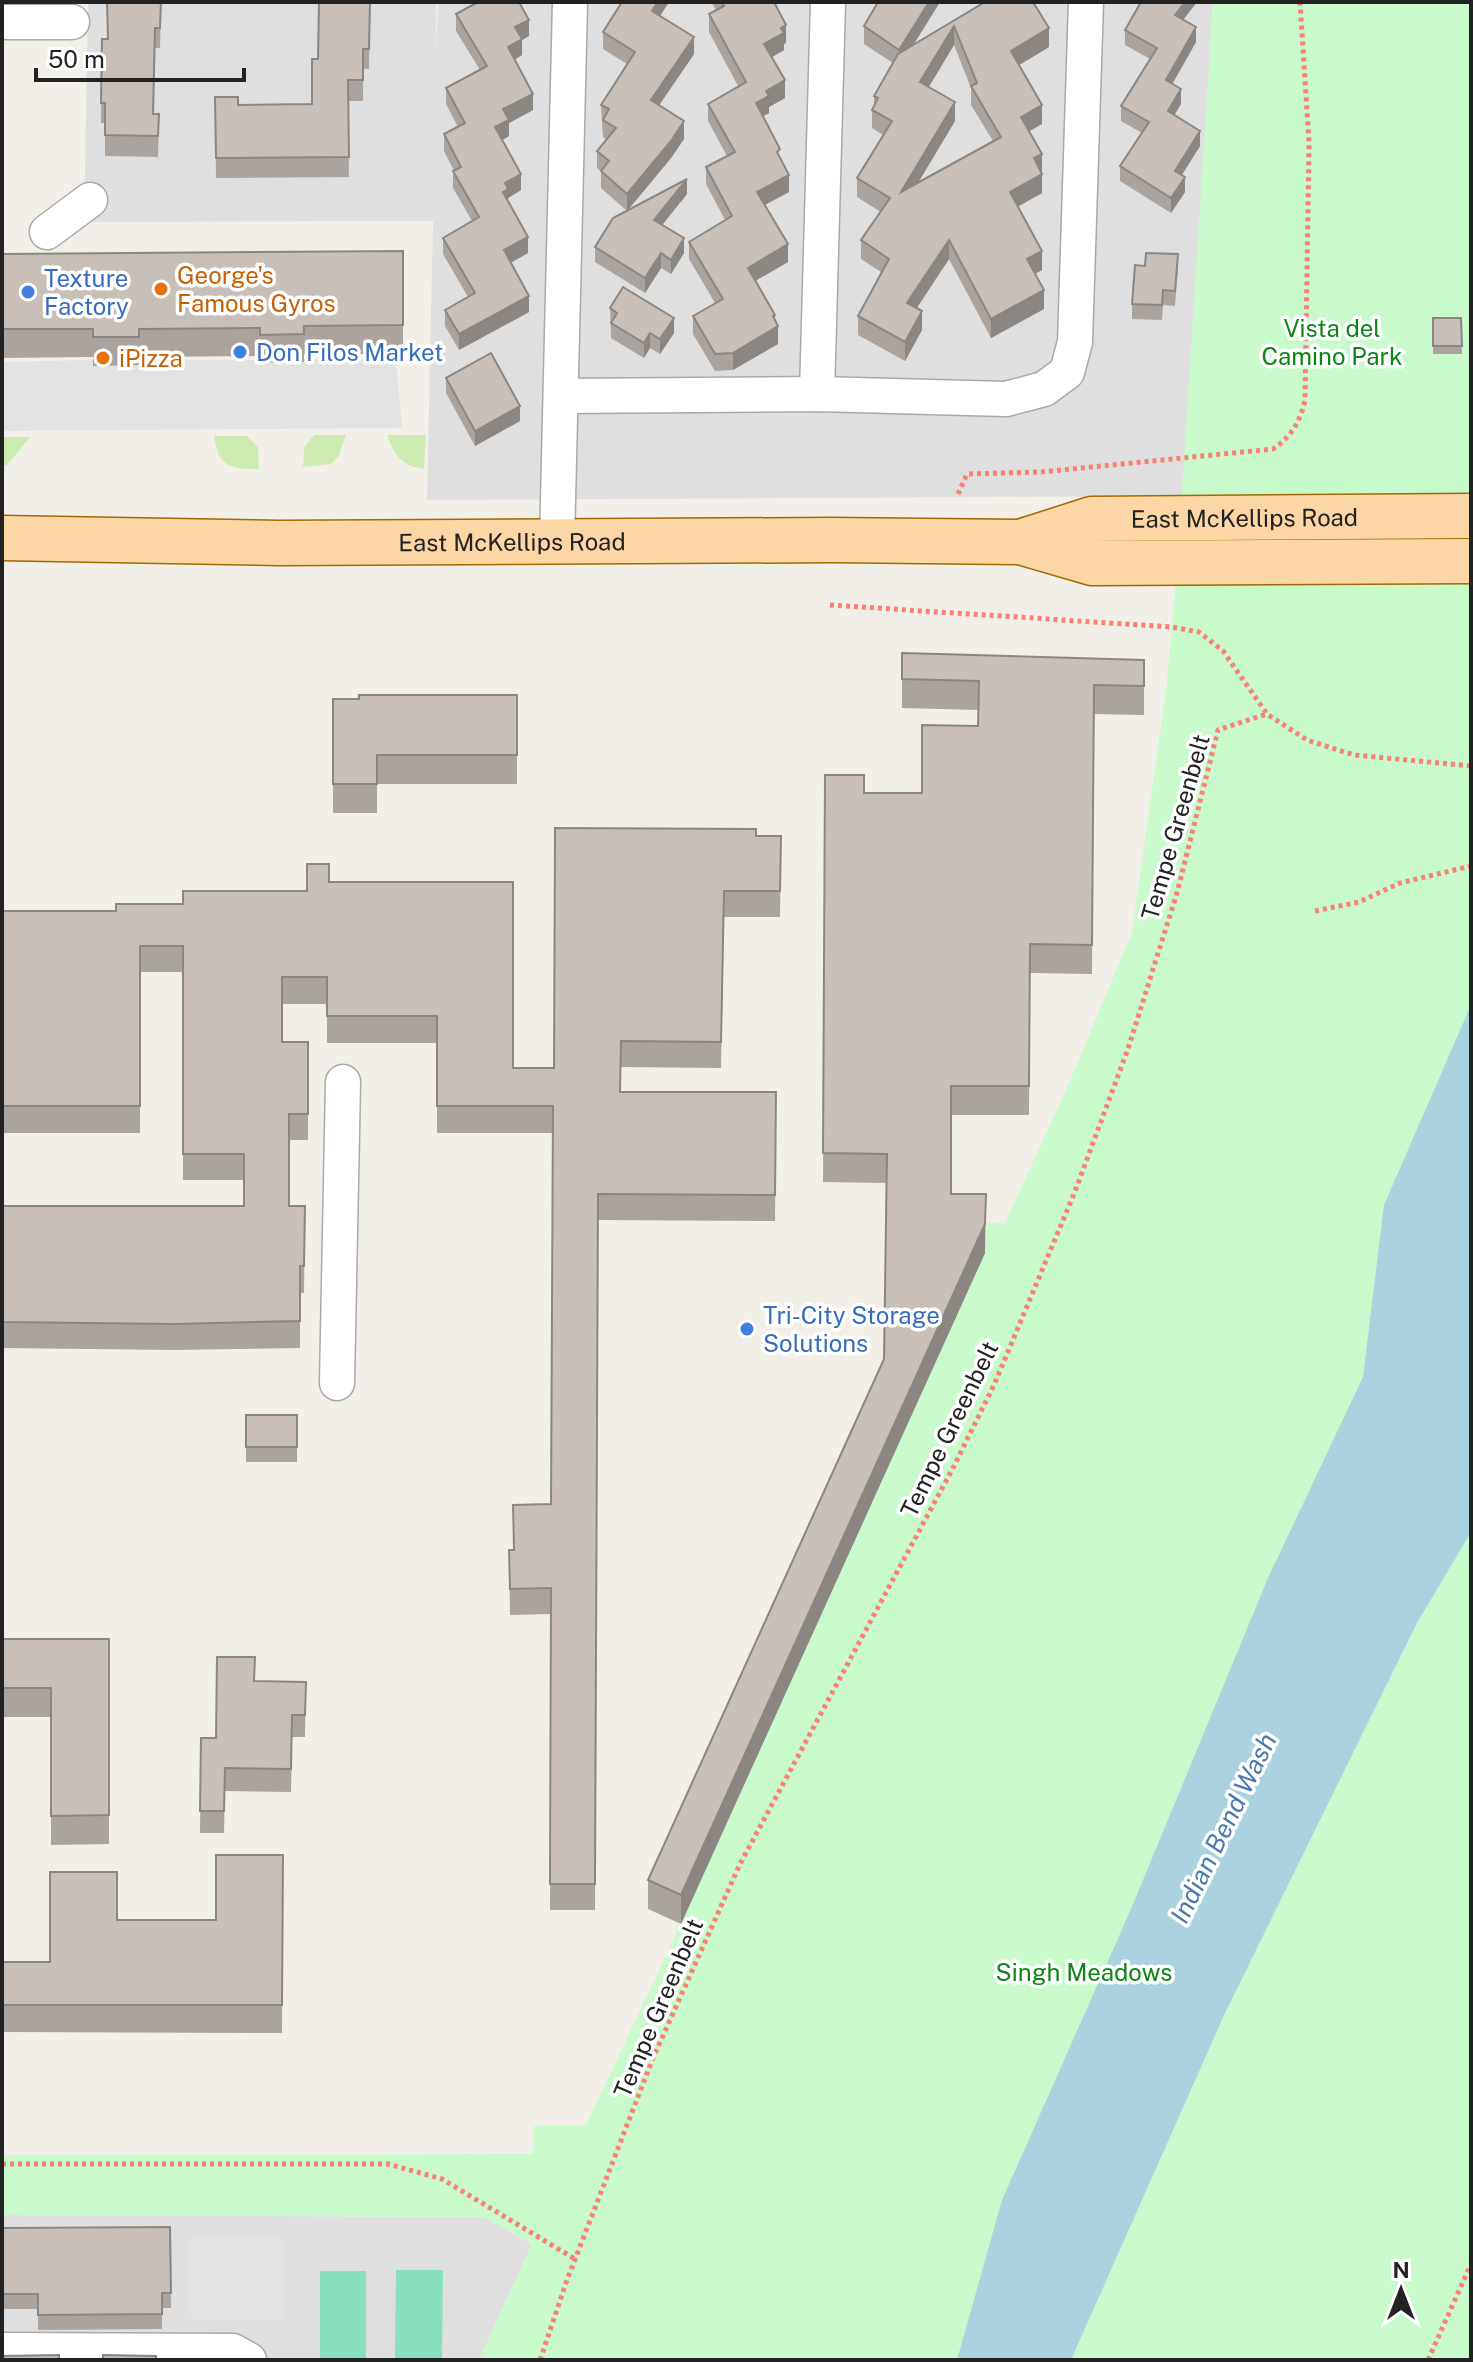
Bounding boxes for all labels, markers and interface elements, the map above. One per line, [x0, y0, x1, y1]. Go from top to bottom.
scale bar [36, 32, 244, 82]
text: 50 m [48, 45, 105, 73]
place label: George's Famous Gyros [177, 261, 336, 317]
place label: Texture Factory [44, 264, 129, 320]
marker: George's Famous Gyros [152, 280, 170, 298]
marker: Texture Factory [19, 283, 37, 301]
park label: Vista del Camino Park [1262, 314, 1402, 370]
place label: Don Filos Market [256, 338, 443, 366]
marker: Don Filos Market [231, 343, 249, 361]
place label: iPizza [119, 344, 183, 372]
marker: iPizza [94, 349, 112, 367]
street label: East McKellips Road [1131, 503, 1358, 533]
street label: East McKellips Road [398, 527, 626, 556]
street label: Tempe Greenbelt [1135, 731, 1215, 923]
place label: Tri-City Storage Solutions [763, 1301, 940, 1357]
marker: Tri-City Storage Solutions [738, 1320, 756, 1338]
street label: Tempe Greenbelt [894, 1337, 1004, 1521]
water label: Indian Bend Wash [1164, 1728, 1282, 1928]
street label: Tempe Greenbelt [608, 1914, 708, 2102]
park label: Singh Meadows [996, 1958, 1172, 1986]
north arrow [1361, 2250, 1441, 2330]
text: N [1392, 2257, 1410, 2283]

